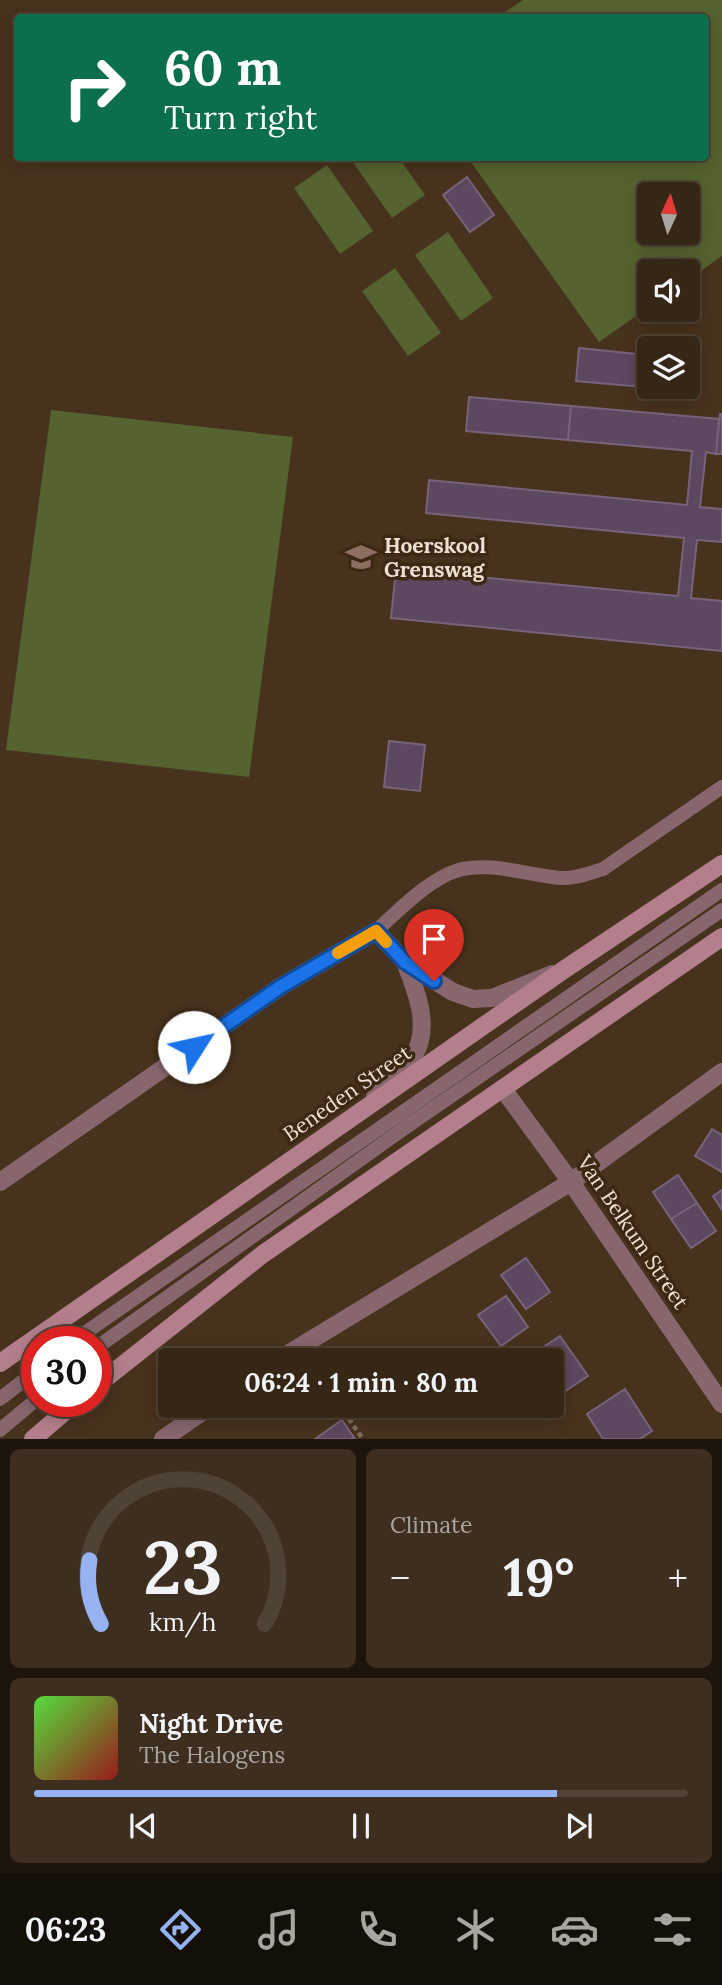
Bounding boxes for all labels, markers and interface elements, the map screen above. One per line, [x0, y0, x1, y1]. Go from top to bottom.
text: 60 m [164, 36, 281, 98]
icon: right [49, 42, 140, 133]
text: Turn right [164, 97, 317, 138]
north arrow [637, 182, 700, 245]
map controls [637, 182, 700, 399]
button: sound [637, 259, 700, 322]
button: layers [637, 336, 700, 399]
place label: Hoerskool Grenswag [384, 532, 486, 583]
school or university icon: Hoerskool Grenswag [344, 540, 378, 574]
pin [404, 909, 464, 981]
icon: arrive [415, 920, 453, 958]
position arrow [157, 1010, 231, 1084]
street label: Beneden Street [278, 1038, 417, 1147]
street label: Van Belkum Street [571, 1149, 695, 1315]
speed limit sign: 30 [21, 1326, 112, 1417]
text: 06:24 · 1 min · 80 m [244, 1366, 478, 1399]
text: Climate [390, 1510, 472, 1539]
text: 23 [143, 1522, 223, 1615]
text: 19° [504, 1544, 574, 1610]
text: − [390, 1554, 410, 1602]
text: + [668, 1554, 688, 1602]
text: km/h [149, 1606, 217, 1638]
text: Night Drive [139, 1707, 283, 1740]
text: The Halogens [139, 1740, 285, 1769]
icon: previous [124, 1807, 162, 1845]
icon: pause [342, 1807, 380, 1845]
icon: next [560, 1807, 598, 1845]
icon: directions [156, 1905, 205, 1954]
icon: music [254, 1905, 303, 1954]
icon: phone [353, 1905, 402, 1954]
icon: climate [451, 1905, 500, 1954]
icon: car [550, 1905, 599, 1954]
icon: filters [648, 1905, 697, 1954]
text: 06:23 [25, 1909, 106, 1950]

